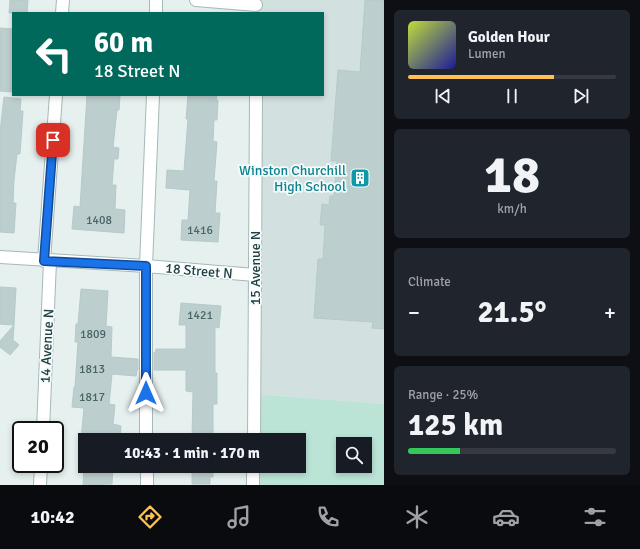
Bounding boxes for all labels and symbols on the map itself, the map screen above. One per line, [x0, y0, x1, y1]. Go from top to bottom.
pin [36, 123, 70, 157]
place label: Winston Churchill High School [239, 162, 346, 195]
building icon: Winston Churchill High School [349, 167, 371, 189]
house number: 1408 [86, 213, 112, 228]
house number: 1416 [187, 223, 213, 238]
street label: 15 Avenue N [247, 231, 264, 305]
street label: 18 Street N [165, 260, 233, 282]
street label: 14 Avenue N [37, 308, 57, 384]
house number: 1421 [187, 308, 213, 323]
house number: 1809 [80, 327, 106, 342]
house number: 1813 [79, 362, 105, 377]
position arrow [125, 372, 167, 414]
house number: 1817 [79, 390, 105, 405]
speed limit sign: 20 [12, 421, 64, 473]

